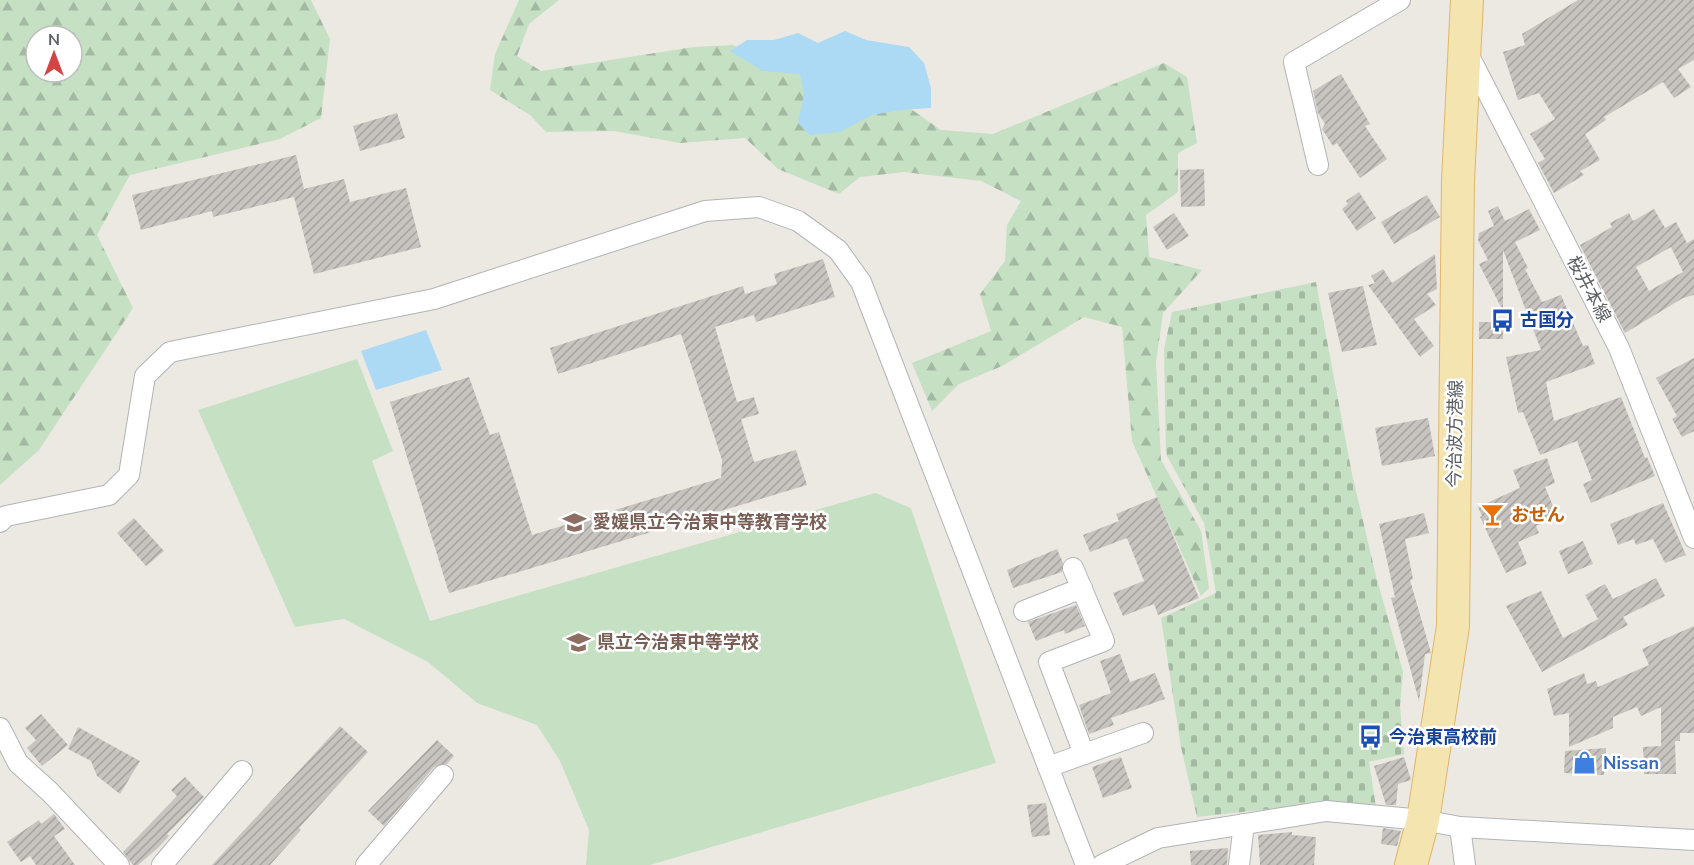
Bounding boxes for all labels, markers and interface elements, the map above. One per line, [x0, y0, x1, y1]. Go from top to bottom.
north arrow [24, 24, 84, 84]
text: N [48, 29, 60, 51]
street label: 桜井本線 [1562, 252, 1616, 326]
bus stop icon: 古国分 [1489, 307, 1515, 333]
place label: 古国分 [1520, 308, 1574, 332]
street label: 今治波方港線 [1442, 380, 1468, 488]
bar icon: おせん [1480, 502, 1506, 528]
place label: おせん [1511, 503, 1565, 527]
school or university icon: 愛媛県立今治東中等教育学校 [562, 509, 588, 535]
place label: 愛媛県立今治東中等教育学校 [593, 510, 827, 534]
school or university icon: 県立今治東中等学校 [566, 629, 592, 655]
place label: 県立今治東中等学校 [597, 630, 759, 654]
bus stop icon: 今治東高校前 [1358, 724, 1384, 750]
place label: 今治東高校前 [1389, 725, 1497, 749]
shop icon: Nissan [1572, 750, 1598, 776]
place label: Nissan [1603, 751, 1659, 775]

